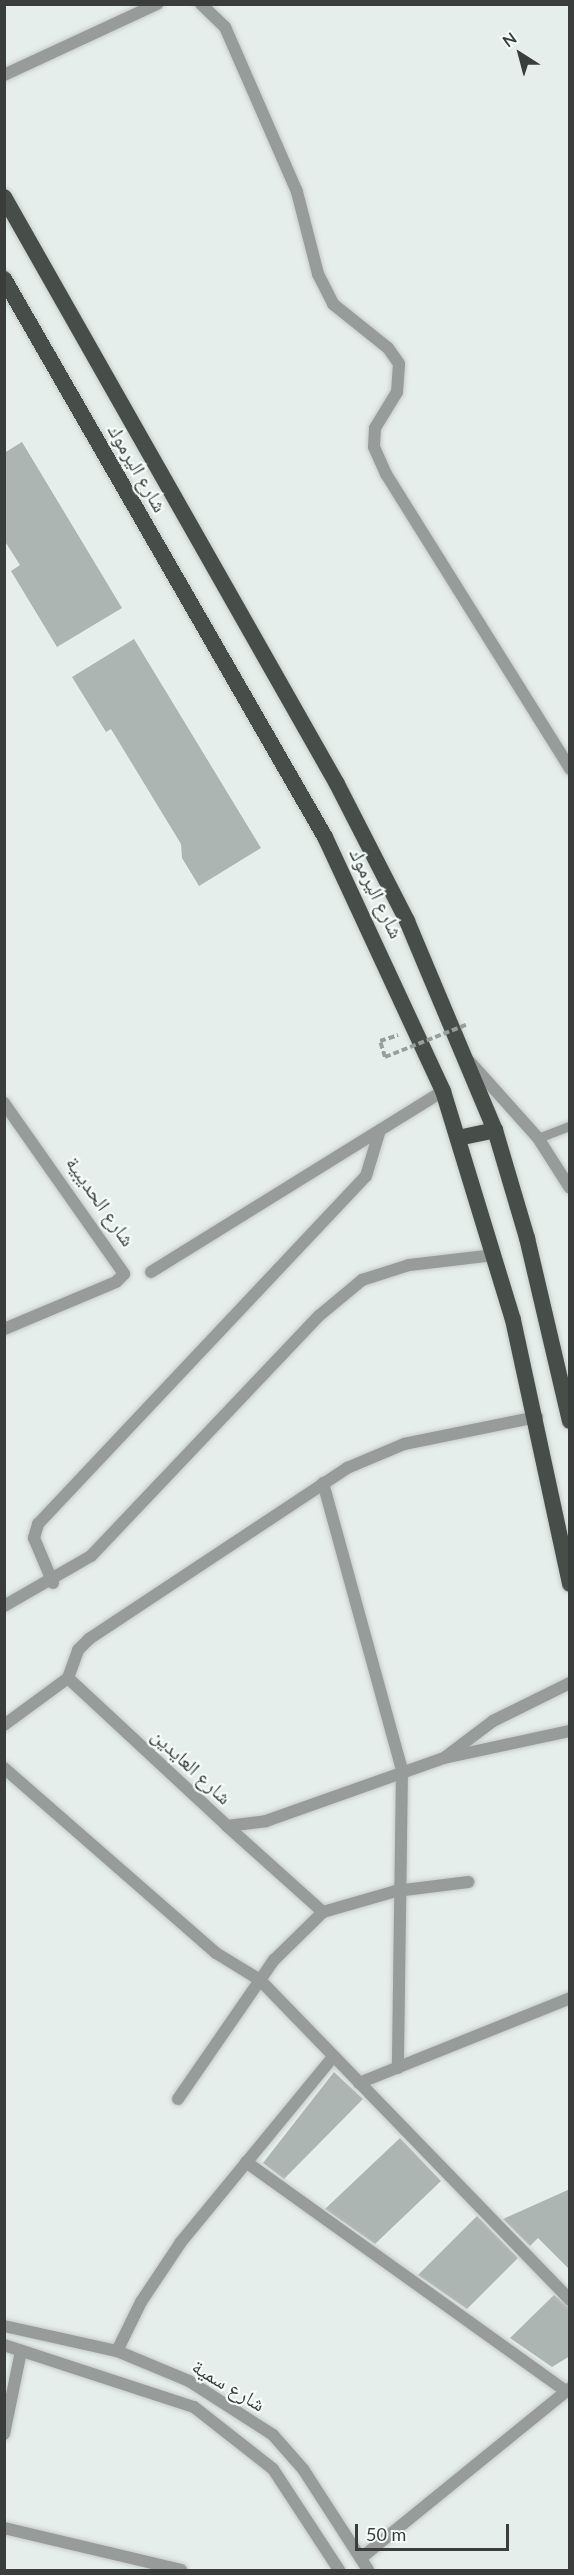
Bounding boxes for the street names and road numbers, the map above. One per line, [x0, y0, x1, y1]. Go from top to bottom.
street label: شارع اليرموك [103, 420, 173, 516]
street label: شارع اليرموك [345, 844, 409, 942]
street label: شارع الحديبية [61, 1152, 141, 1250]
street label: شارع العايدين [147, 1723, 237, 1809]
street label: شارع سمية [188, 2354, 270, 2416]

